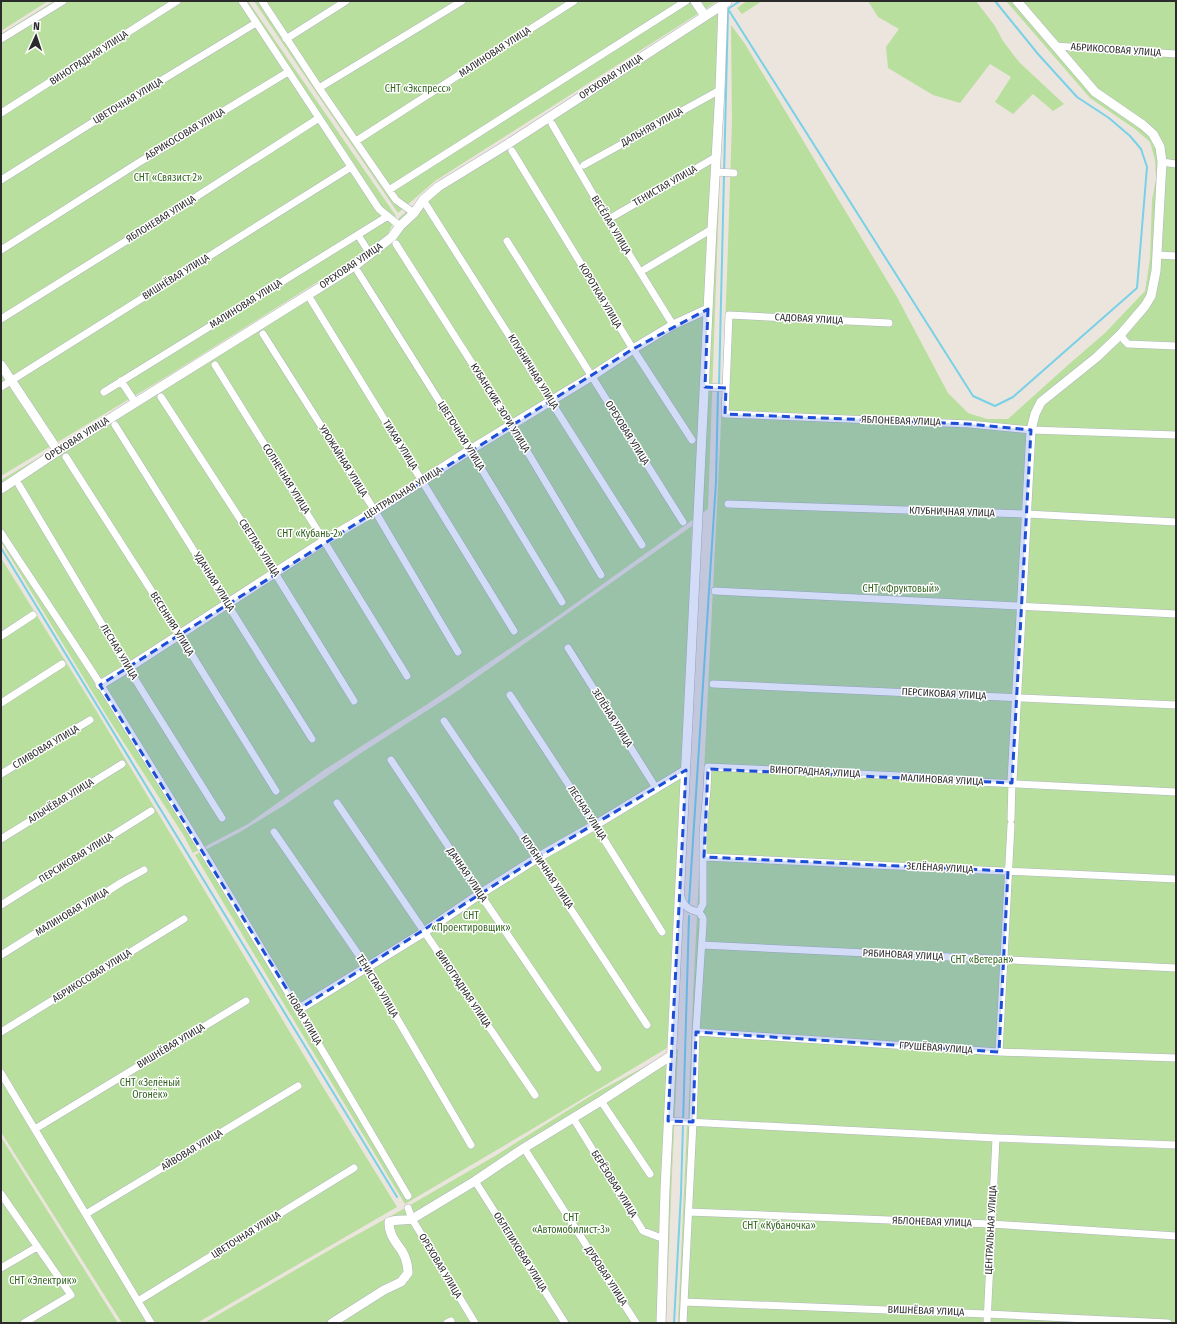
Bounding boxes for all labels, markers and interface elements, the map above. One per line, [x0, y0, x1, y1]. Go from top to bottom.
north arrow [16, 16, 56, 56]
text: N [33, 20, 40, 33]
street label: МАЛИНОВАЯ УЛИЦА [457, 24, 534, 80]
street label: ВИНОГРАДНАЯ УЛИЦА [48, 28, 131, 88]
street label: АБРИКОСОВАЯ УЛИЦА [1070, 41, 1162, 59]
street label: ОРЕХОВАЯ УЛИЦА [577, 52, 646, 102]
street label: ЦВЕТОЧНАЯ УЛИЦА [91, 75, 166, 127]
park label: СНТ «Экспресс» [385, 83, 451, 95]
street label: АБРИКОСОВАЯ УЛИЦА [143, 105, 228, 163]
street label: ДАЛЬНЯЯ УЛИЦА [618, 105, 686, 150]
street label: ТЕНИСТАЯ УЛИЦА [631, 163, 700, 209]
park label: СНТ «Связист 2» [134, 172, 202, 184]
street label: ЯБЛОНЕВАЯ УЛИЦА [124, 192, 199, 245]
street label: ВЕСЁЛАЯ УЛИЦА [589, 193, 635, 257]
street label: ОРЕХОВАЯ УЛИЦА [317, 240, 385, 292]
street label: ВИШНЁВАЯ УЛИЦА [140, 250, 212, 302]
street label: КОРОТКАЯ УЛИЦА [576, 261, 624, 331]
street label: МАЛИНОВАЯ УЛИЦА [208, 277, 285, 331]
street label: САДОВАЯ УЛИЦА [774, 311, 844, 327]
street label: КЛУБНИЧНАЯ УЛИЦА [505, 332, 561, 412]
street label: КУБАНСКИЕ ЗОРИ УЛИЦА [468, 361, 533, 455]
street label: ЦВЕТОЧНАЯ УЛИЦА [435, 399, 487, 473]
street label: ОРЕХОВАЯ УЛИЦА [602, 399, 652, 468]
street label: ОРЕХОВАЯ УЛИЦА [43, 414, 112, 464]
street label: ЯБЛОНЕВАЯ УЛИЦА [861, 414, 942, 428]
street label: ТИХАЯ УЛИЦА [380, 418, 420, 473]
street label: УРОЖАЙНАЯ УЛИЦА [316, 422, 371, 500]
street label: СОЛНЕЧНАЯ УЛИЦА [260, 442, 313, 517]
street label: ЦЕНТРАЛЬНАЯ УЛИЦА [362, 464, 445, 522]
street label: КЛУБНИЧНАЯ УЛИЦА [909, 505, 996, 520]
street label: СВЕТЛАЯ УЛИЦА [236, 517, 282, 580]
park label: СНТ «Кубань-2» [277, 528, 343, 540]
street label: УДАЧНАЯ УЛИЦА [190, 549, 237, 615]
park label: СНТ «Фруктовый» [863, 583, 939, 595]
street label: ВЕСЕННЯЯ УЛИЦА [148, 590, 197, 659]
street label: ЛЕСНАЯ УЛИЦА [98, 622, 141, 683]
street label: ЗЕЛЁНАЯ УЛИЦА [589, 686, 636, 750]
street label: ПЕРСИКОВАЯ УЛИЦА [901, 686, 987, 702]
street label: СЛИВОВАЯ УЛИЦА [11, 722, 82, 772]
street label: ВИНОГРАДНАЯ УЛИЦА [769, 764, 861, 780]
street label: МАЛИНОВАЯ УЛИЦА [900, 772, 985, 788]
street label: АЛЫЧЁВАЯ УЛИЦА [25, 775, 97, 826]
street label: ЛЕСНАЯ УЛИЦА [565, 783, 609, 843]
street label: ПЕРСИКОВАЯ УЛИЦА [37, 830, 116, 886]
street label: КЛУБНИЧНАЯ УЛИЦА [518, 833, 576, 912]
street label: ДАЧНАЯ УЛИЦА [444, 845, 490, 905]
street label: ЗЕЛЁНАЯ УЛИЦА [906, 859, 975, 876]
street label: МАЛИНОВАЯ УЛИЦА [33, 885, 111, 939]
park label: СНТ «Проектировщик» [431, 910, 511, 934]
street label: АБРИКОСОВАЯ УЛИЦА [50, 946, 134, 1005]
street label: РЯБИНОВАЯ УЛИЦА [862, 947, 944, 963]
street label: ВИНОГРАДНАЯ УЛИЦА [433, 948, 494, 1031]
street label: ТЕНИСТАЯ УЛИЦА [353, 952, 401, 1020]
park label: СНТ «Ветеран» [950, 954, 1014, 966]
street label: НОВАЯ УЛИЦА [284, 991, 325, 1048]
street label: ВИШНЁВАЯ УЛИЦА [134, 1020, 208, 1071]
street label: ГРУШЁВАЯ УЛИЦА [899, 1038, 974, 1057]
park label: СНТ «Зелёный Огонёк» [120, 1077, 180, 1101]
street label: АЙВОВАЯ УЛИЦА [159, 1126, 226, 1173]
street label: БЕРЁЗОВАЯ УЛИЦА [588, 1148, 641, 1221]
street label: ЦЕНТРАЛЬНАЯ УЛИЦА [983, 1184, 999, 1275]
street label: ЦВЕТОЧНАЯ УЛИЦА [209, 1209, 283, 1261]
street label: ОБЛЕПИХОВАЯ УЛИЦА [491, 1210, 550, 1295]
park label: СНТ «Автомобилист-3» [532, 1212, 610, 1236]
street label: ЯБЛОНЕВАЯ УЛИЦА [892, 1215, 973, 1229]
park label: СНТ «Кубаночка» [742, 1220, 816, 1232]
street label: ОРЕХОВАЯ УЛИЦА [416, 1231, 464, 1301]
street label: ДУБОВАЯ УЛИЦА [582, 1243, 630, 1309]
park label: СНТ «Электрик» [9, 1275, 77, 1287]
street label: ВИШНЁВАЯ УЛИЦА [887, 1303, 965, 1318]

